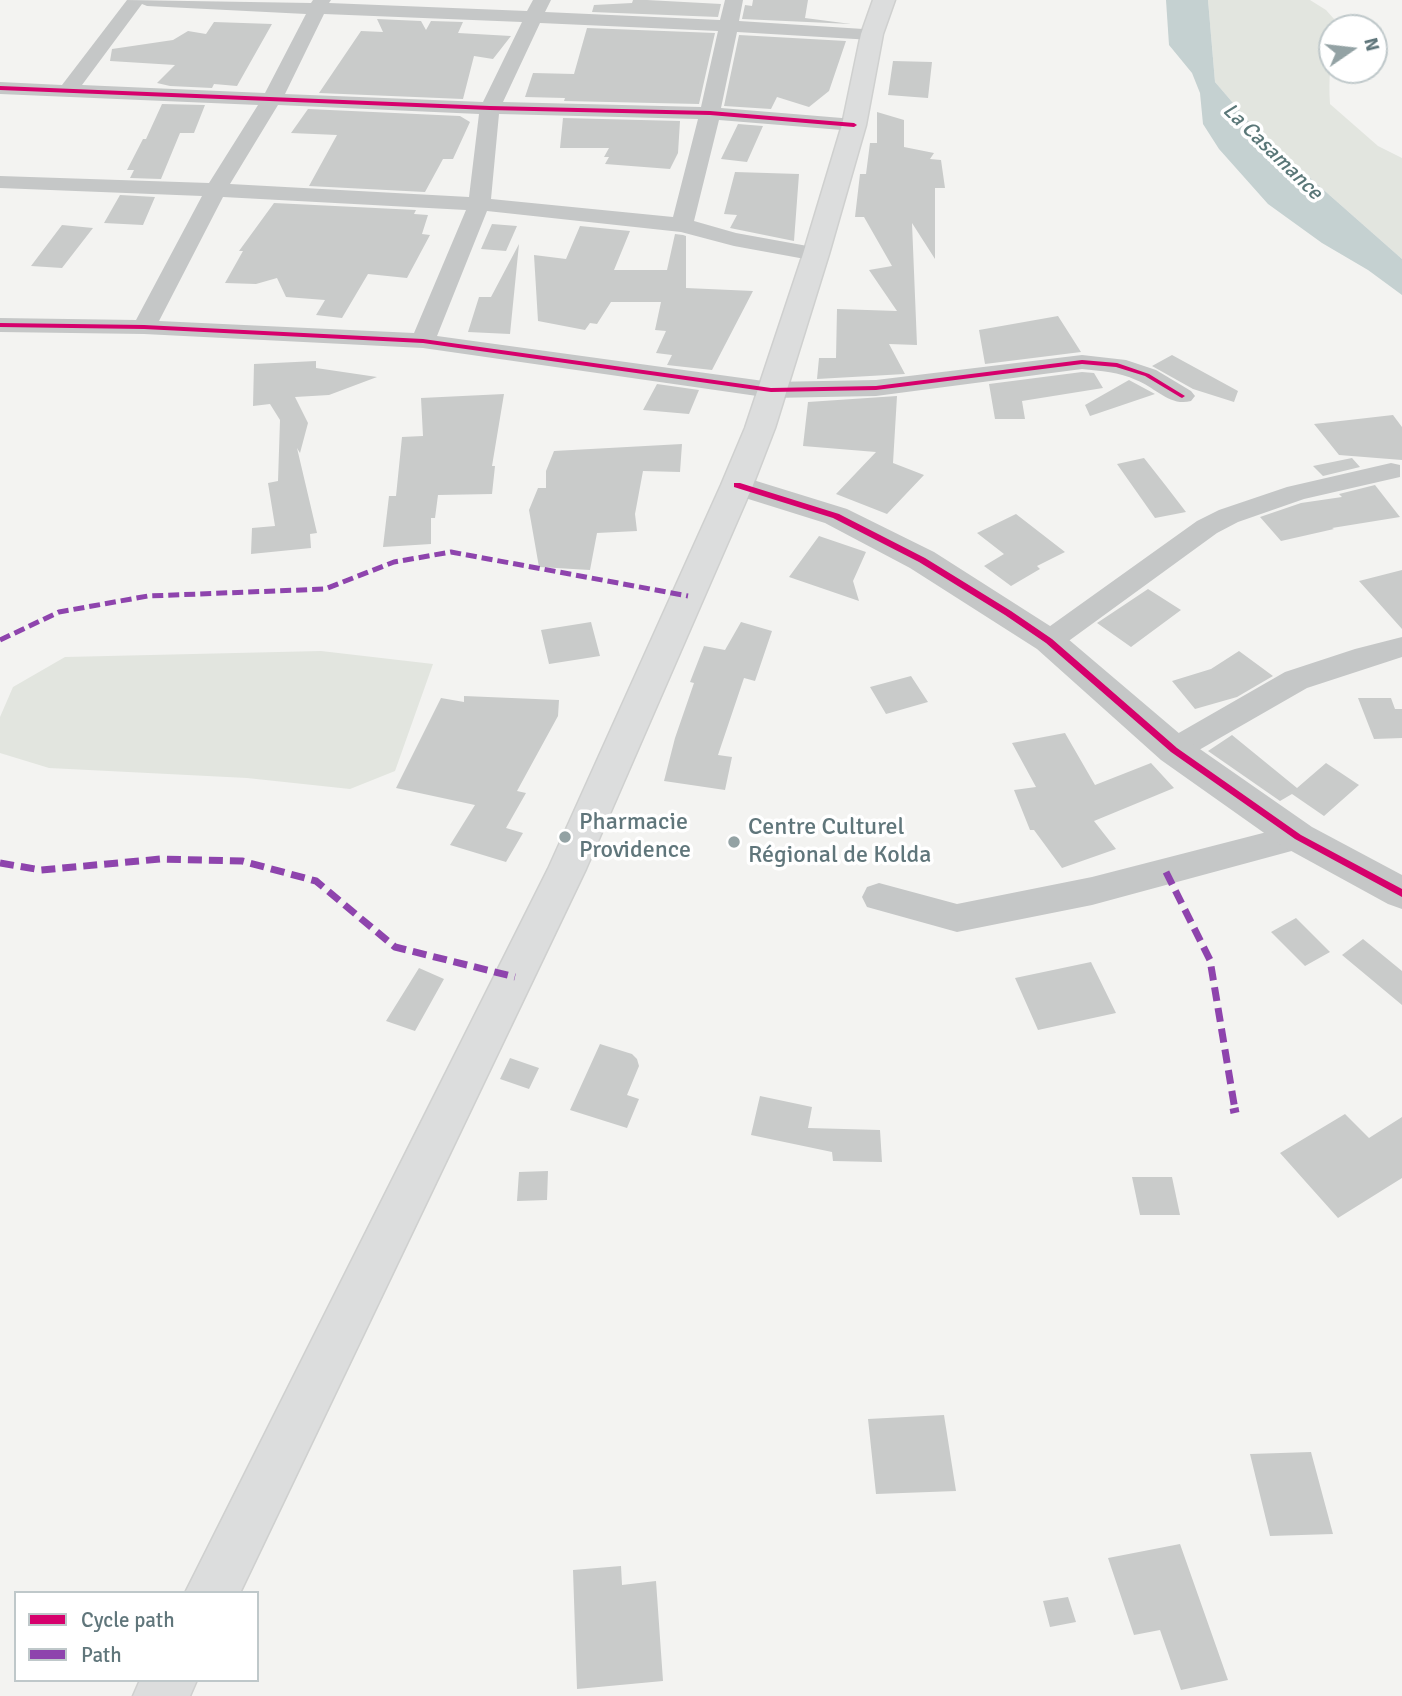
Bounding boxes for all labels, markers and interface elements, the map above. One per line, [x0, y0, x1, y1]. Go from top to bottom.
north arrow [1318, 14, 1388, 84]
text: N [1358, 35, 1385, 54]
water label: La Casamance [1217, 98, 1327, 206]
place label: Pharmacie Providence [579, 809, 691, 865]
place label: Centre Culturel Régional de Kolda [748, 814, 931, 870]
marker: Pharmacie Providence [557, 829, 573, 845]
marker: Centre Culturel Régional de Kolda [726, 834, 742, 850]
legend [14, 1591, 259, 1682]
text: Cycle path [81, 1607, 175, 1633]
text: Path [81, 1642, 122, 1668]

